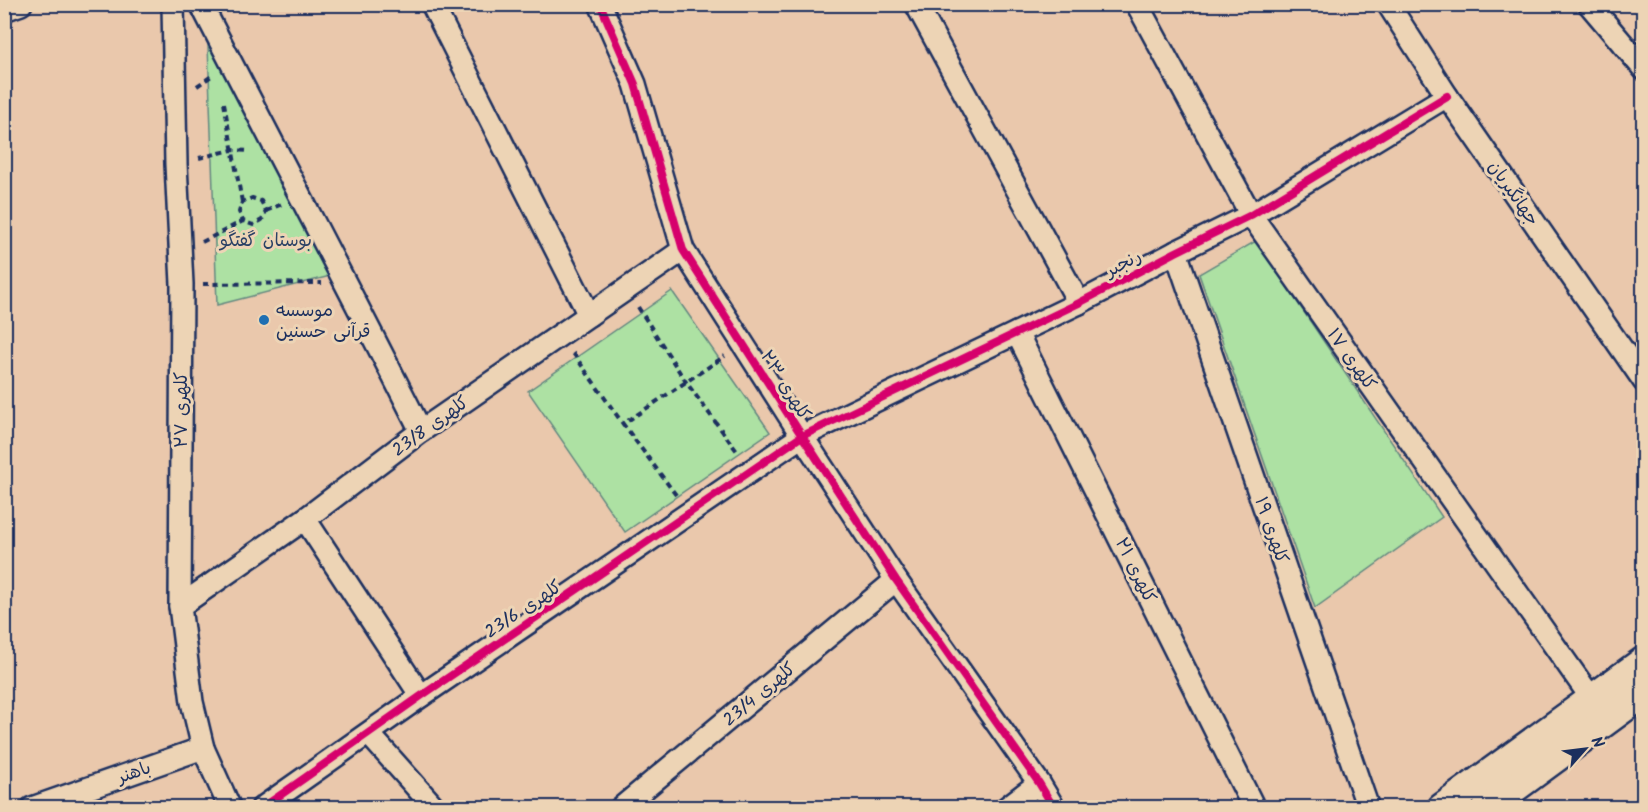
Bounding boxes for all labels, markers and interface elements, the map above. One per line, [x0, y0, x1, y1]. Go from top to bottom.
street label: جهانگیریان [1480, 155, 1546, 233]
park label: بوستان گفتگو [218, 227, 312, 256]
street label: رنجبر [1098, 243, 1147, 287]
place label: موسسه قرآنی حسنین [276, 297, 371, 347]
marker: موسسه قرآنی حسنین [257, 313, 271, 327]
street label: کلهری ۱۷ [1319, 323, 1383, 397]
street label: کلهری ۲۳ [752, 345, 818, 427]
street label: کلهری ۲۷ [168, 372, 197, 448]
street label: کلهری 23/8 [386, 389, 476, 465]
street label: کلهری ۱۹ [1246, 493, 1296, 568]
street label: کلهری ۲۱ [1106, 533, 1163, 609]
street label: کلهری 23/6 [479, 573, 569, 647]
street label: کلهری 23/4 [717, 655, 803, 735]
north arrow [1555, 719, 1615, 779]
text: N [1584, 732, 1610, 753]
street label: باهنر [112, 754, 155, 793]

